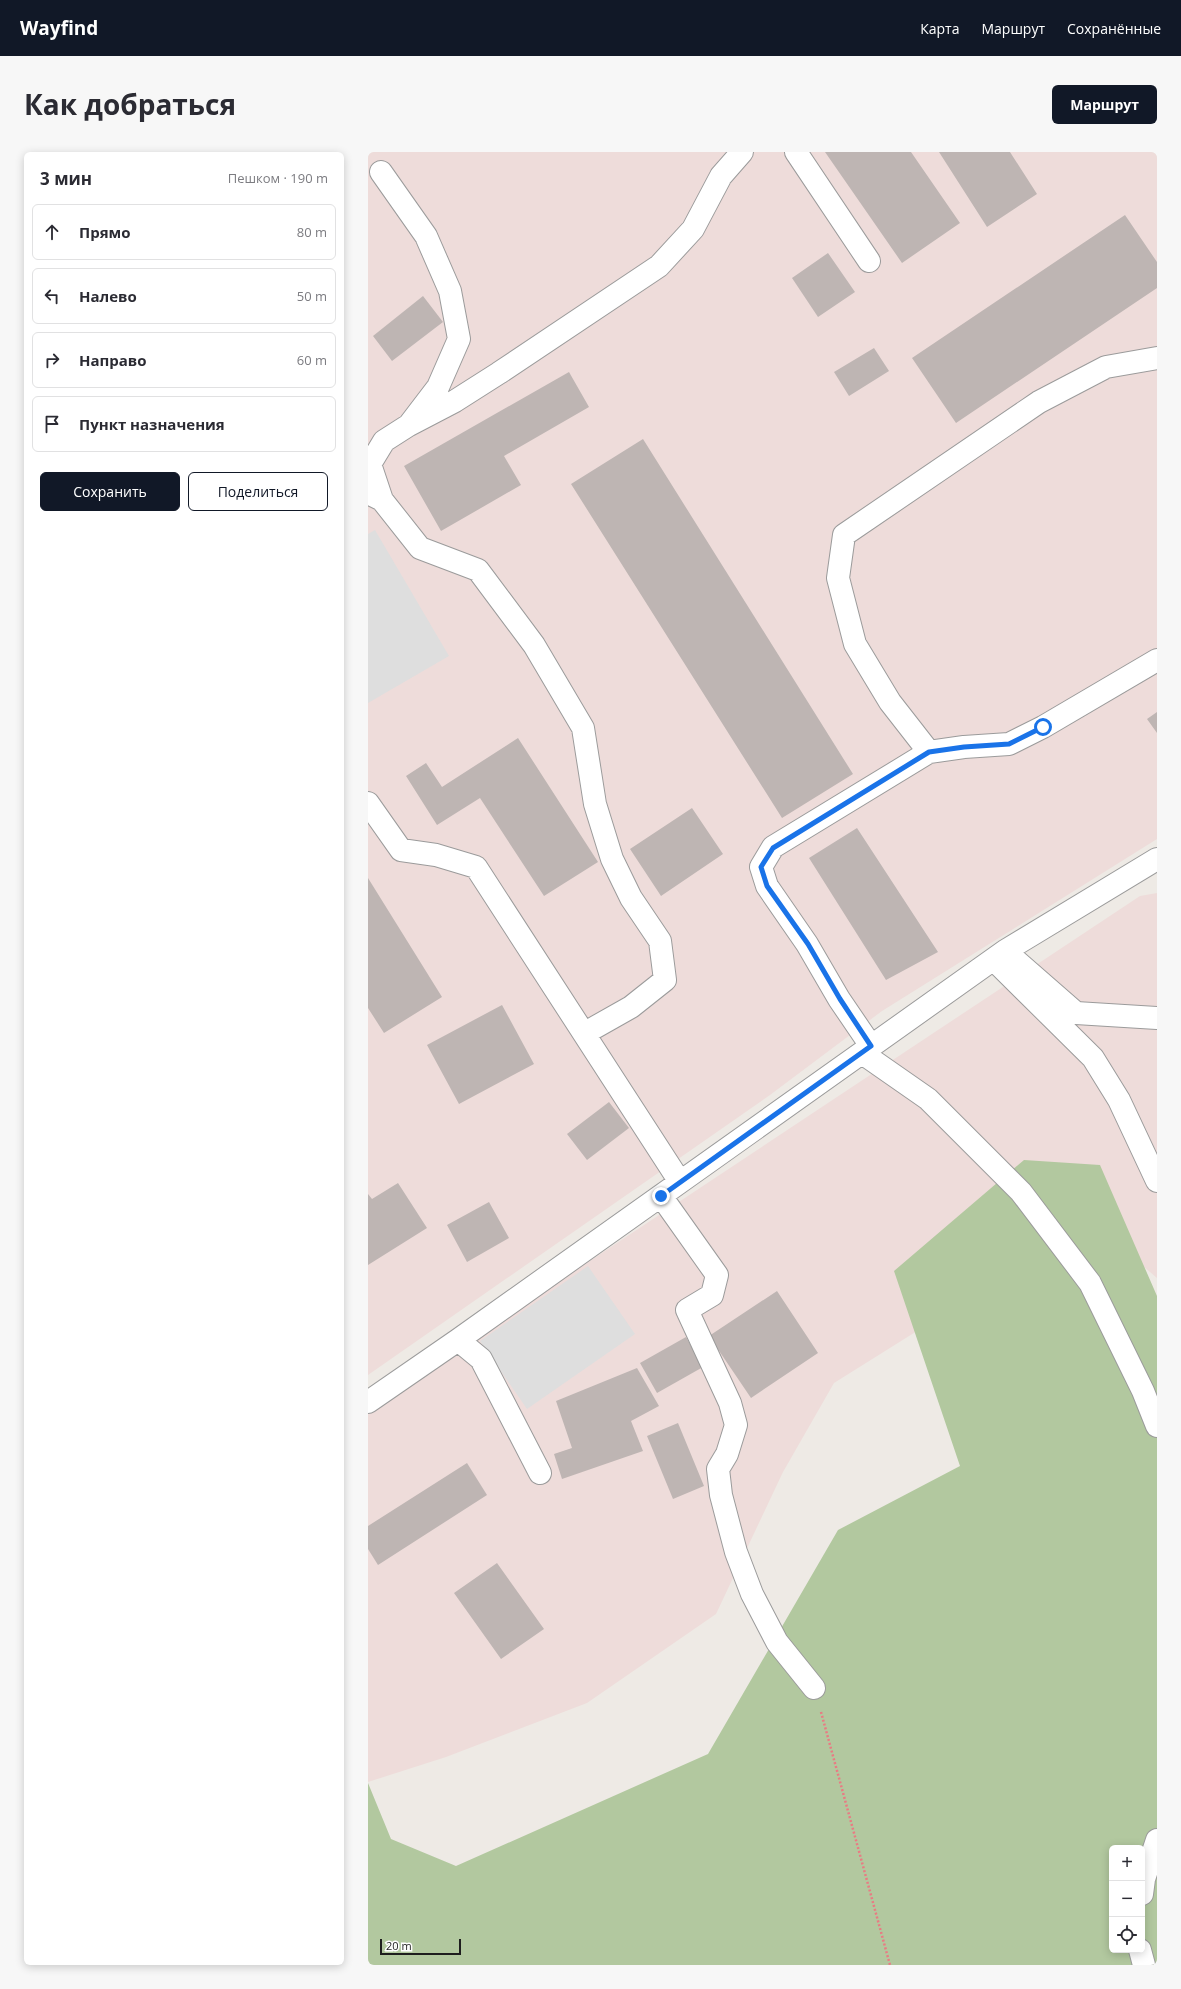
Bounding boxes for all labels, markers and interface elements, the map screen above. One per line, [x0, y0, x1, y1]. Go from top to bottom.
text: Wayfind [20, 15, 98, 41]
text: Карта [920, 19, 959, 38]
text: Маршрут [981, 19, 1045, 38]
text: Сохранённые [1067, 19, 1161, 38]
text: Как добраться [24, 85, 236, 123]
button: Маршрут [1052, 85, 1157, 124]
text: 3 мин [40, 167, 92, 190]
text: Пешком · 190 m [228, 169, 328, 187]
icon: ahead [41, 221, 63, 243]
text: Прямо [79, 222, 131, 242]
text: 80 m [297, 223, 327, 241]
icon: left [41, 285, 63, 307]
text: Налево [79, 286, 137, 306]
text: 50 m [297, 287, 327, 305]
icon: right [41, 349, 63, 371]
text: Направо [79, 350, 147, 370]
text: 60 m [297, 351, 327, 369]
icon: arrive [41, 413, 63, 435]
text: Пункт назначения [79, 414, 225, 434]
button: Сохранить [40, 472, 180, 511]
button: Поделиться [188, 472, 328, 511]
route start [1034, 718, 1052, 736]
route end [652, 1187, 670, 1205]
map controls [1109, 1845, 1145, 1953]
button: + [1109, 1845, 1145, 1881]
button: − [1109, 1881, 1145, 1917]
button: locate [1109, 1917, 1145, 1953]
scale bar [380, 1937, 461, 1956]
text: 20 m [386, 1938, 412, 1953]

